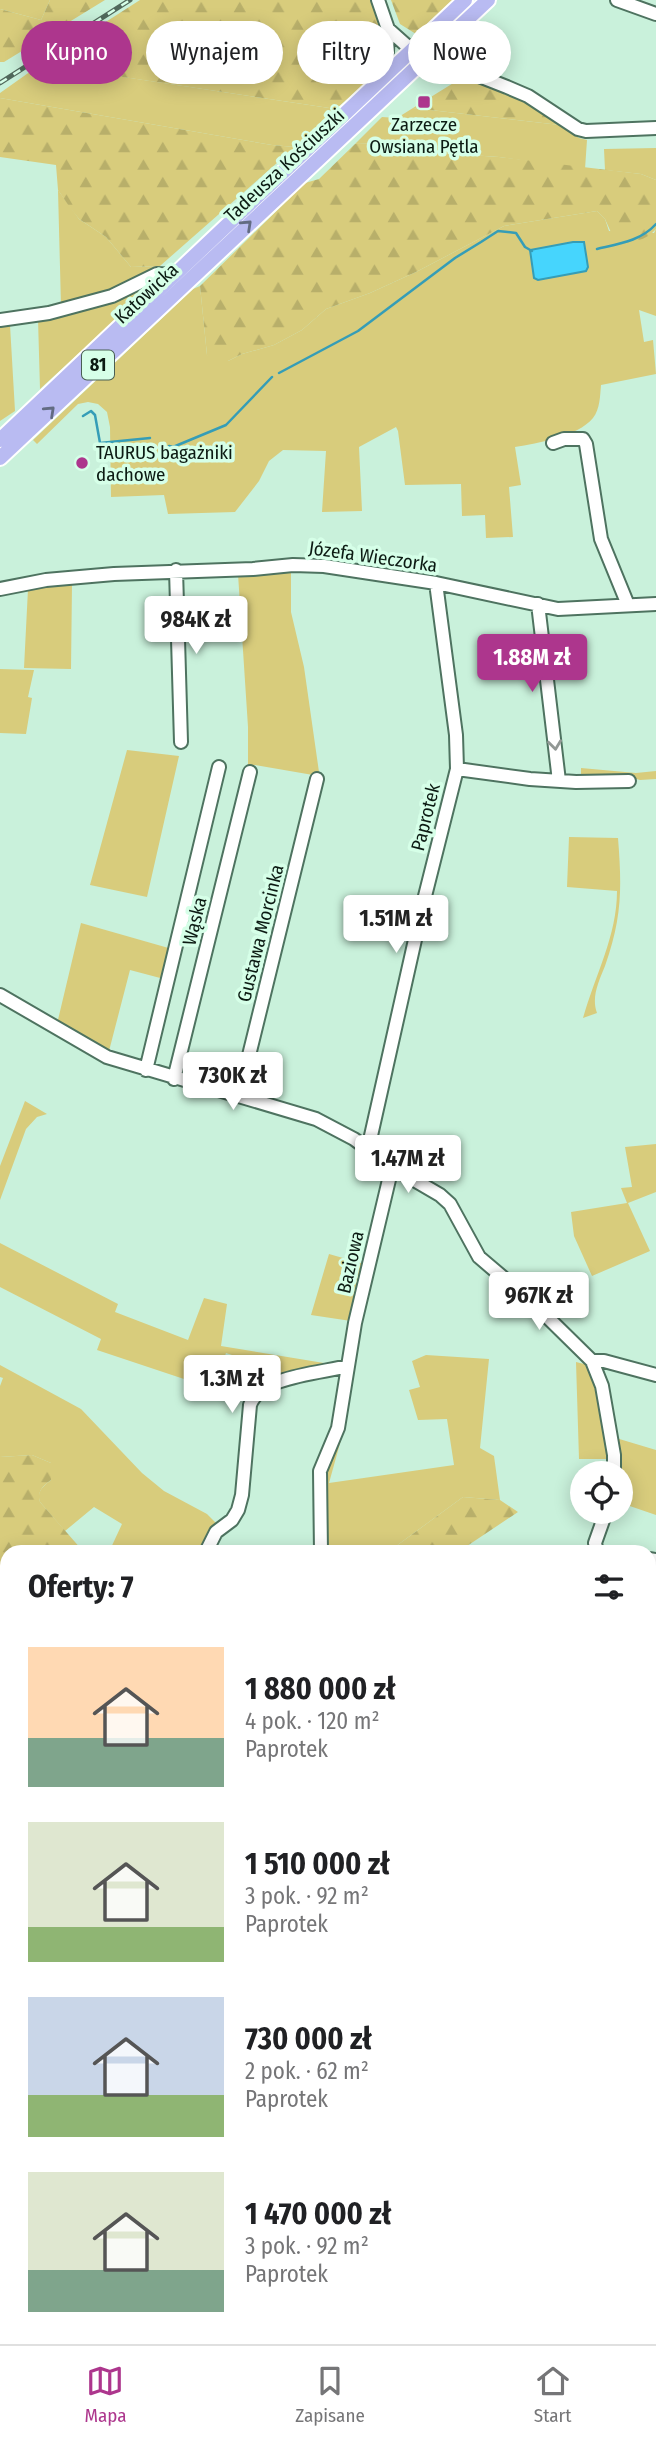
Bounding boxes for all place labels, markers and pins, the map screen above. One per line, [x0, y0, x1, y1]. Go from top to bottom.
marker: Zarzecze Owsiana Pętla [416, 94, 432, 110]
place label: Zarzecze Owsiana Pętla [369, 113, 479, 158]
place label: TAURUS bagażniki dachowe [96, 441, 233, 486]
marker: TAURUS bagażniki dachowe [74, 455, 90, 471]
pin: 984K zł [131, 596, 261, 656]
pin: 1.88M zł [460, 634, 604, 694]
pin: 1.51M zł [324, 895, 468, 955]
pin: 730K zł [168, 1052, 298, 1112]
pin: 1.47M zł [336, 1136, 480, 1195]
pin: 967K zł [474, 1272, 604, 1332]
pin: 1.3M zł [167, 1356, 297, 1415]

